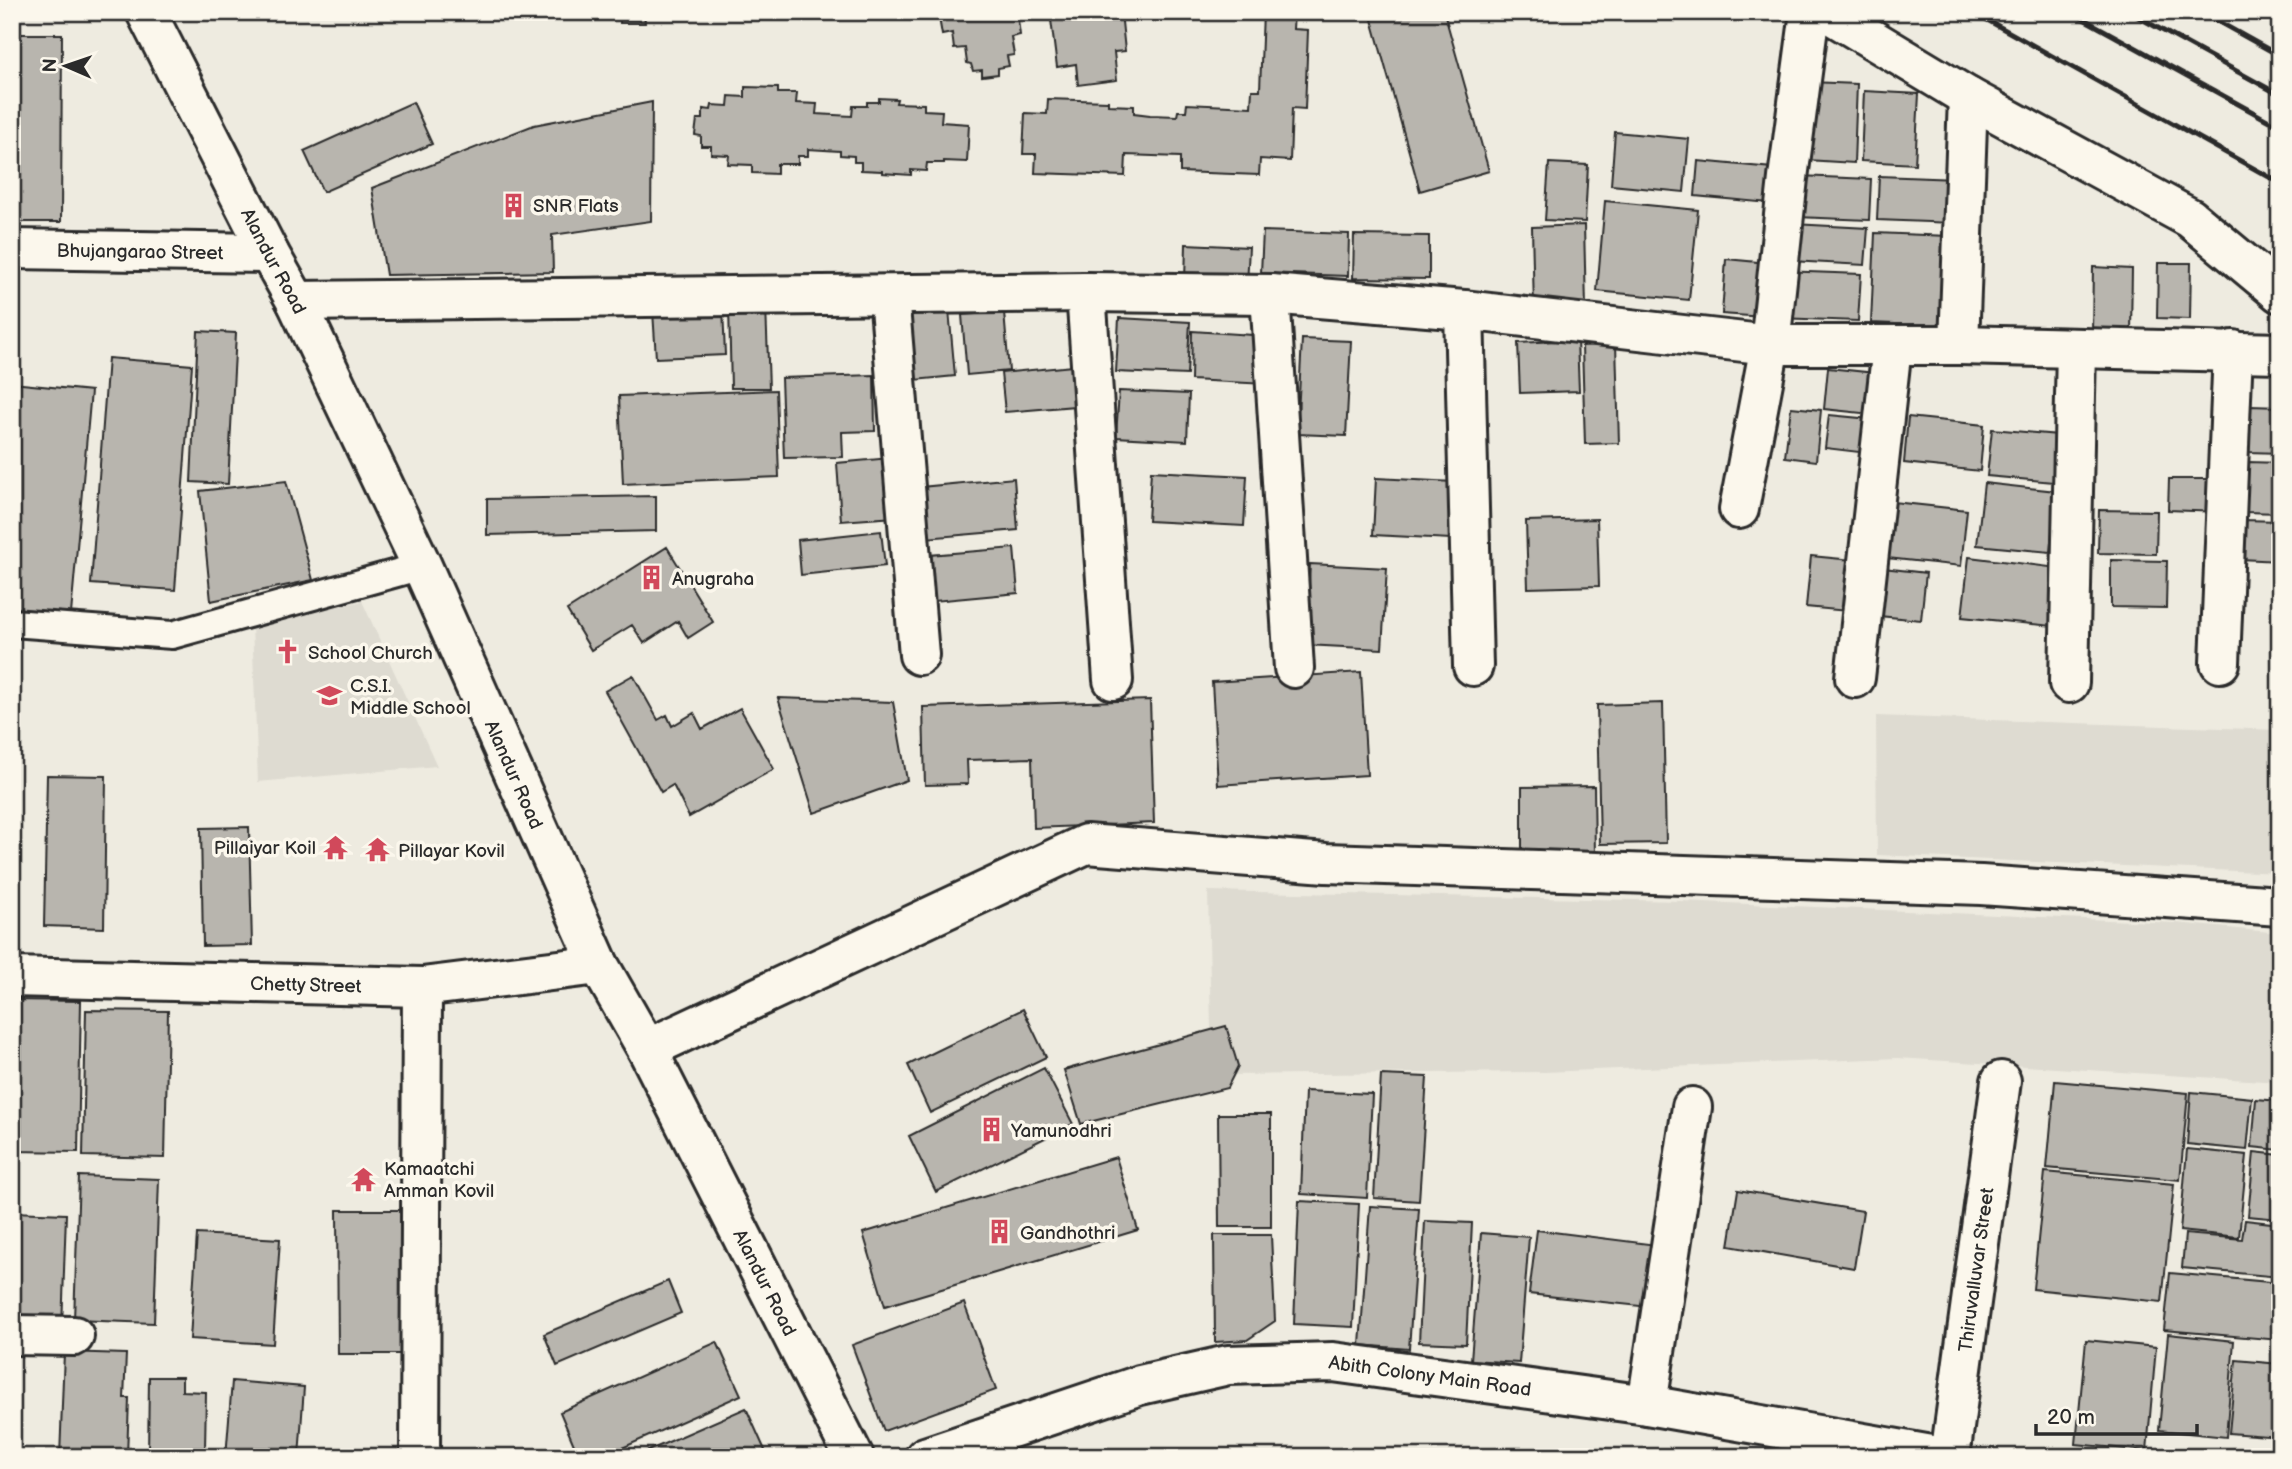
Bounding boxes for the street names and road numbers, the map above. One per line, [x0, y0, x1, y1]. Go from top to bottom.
street label: Alandur Road [235, 205, 310, 318]
street label: Bhujangarao Street [56, 240, 224, 265]
street label: Alandur Road [479, 717, 547, 833]
street label: Chetty Street [250, 973, 362, 999]
street label: Thiruvalluvar Street [1954, 1186, 1999, 1354]
street label: Alandur Road [727, 1226, 801, 1340]
street label: Abith Colony Main Road [1327, 1352, 1533, 1402]

